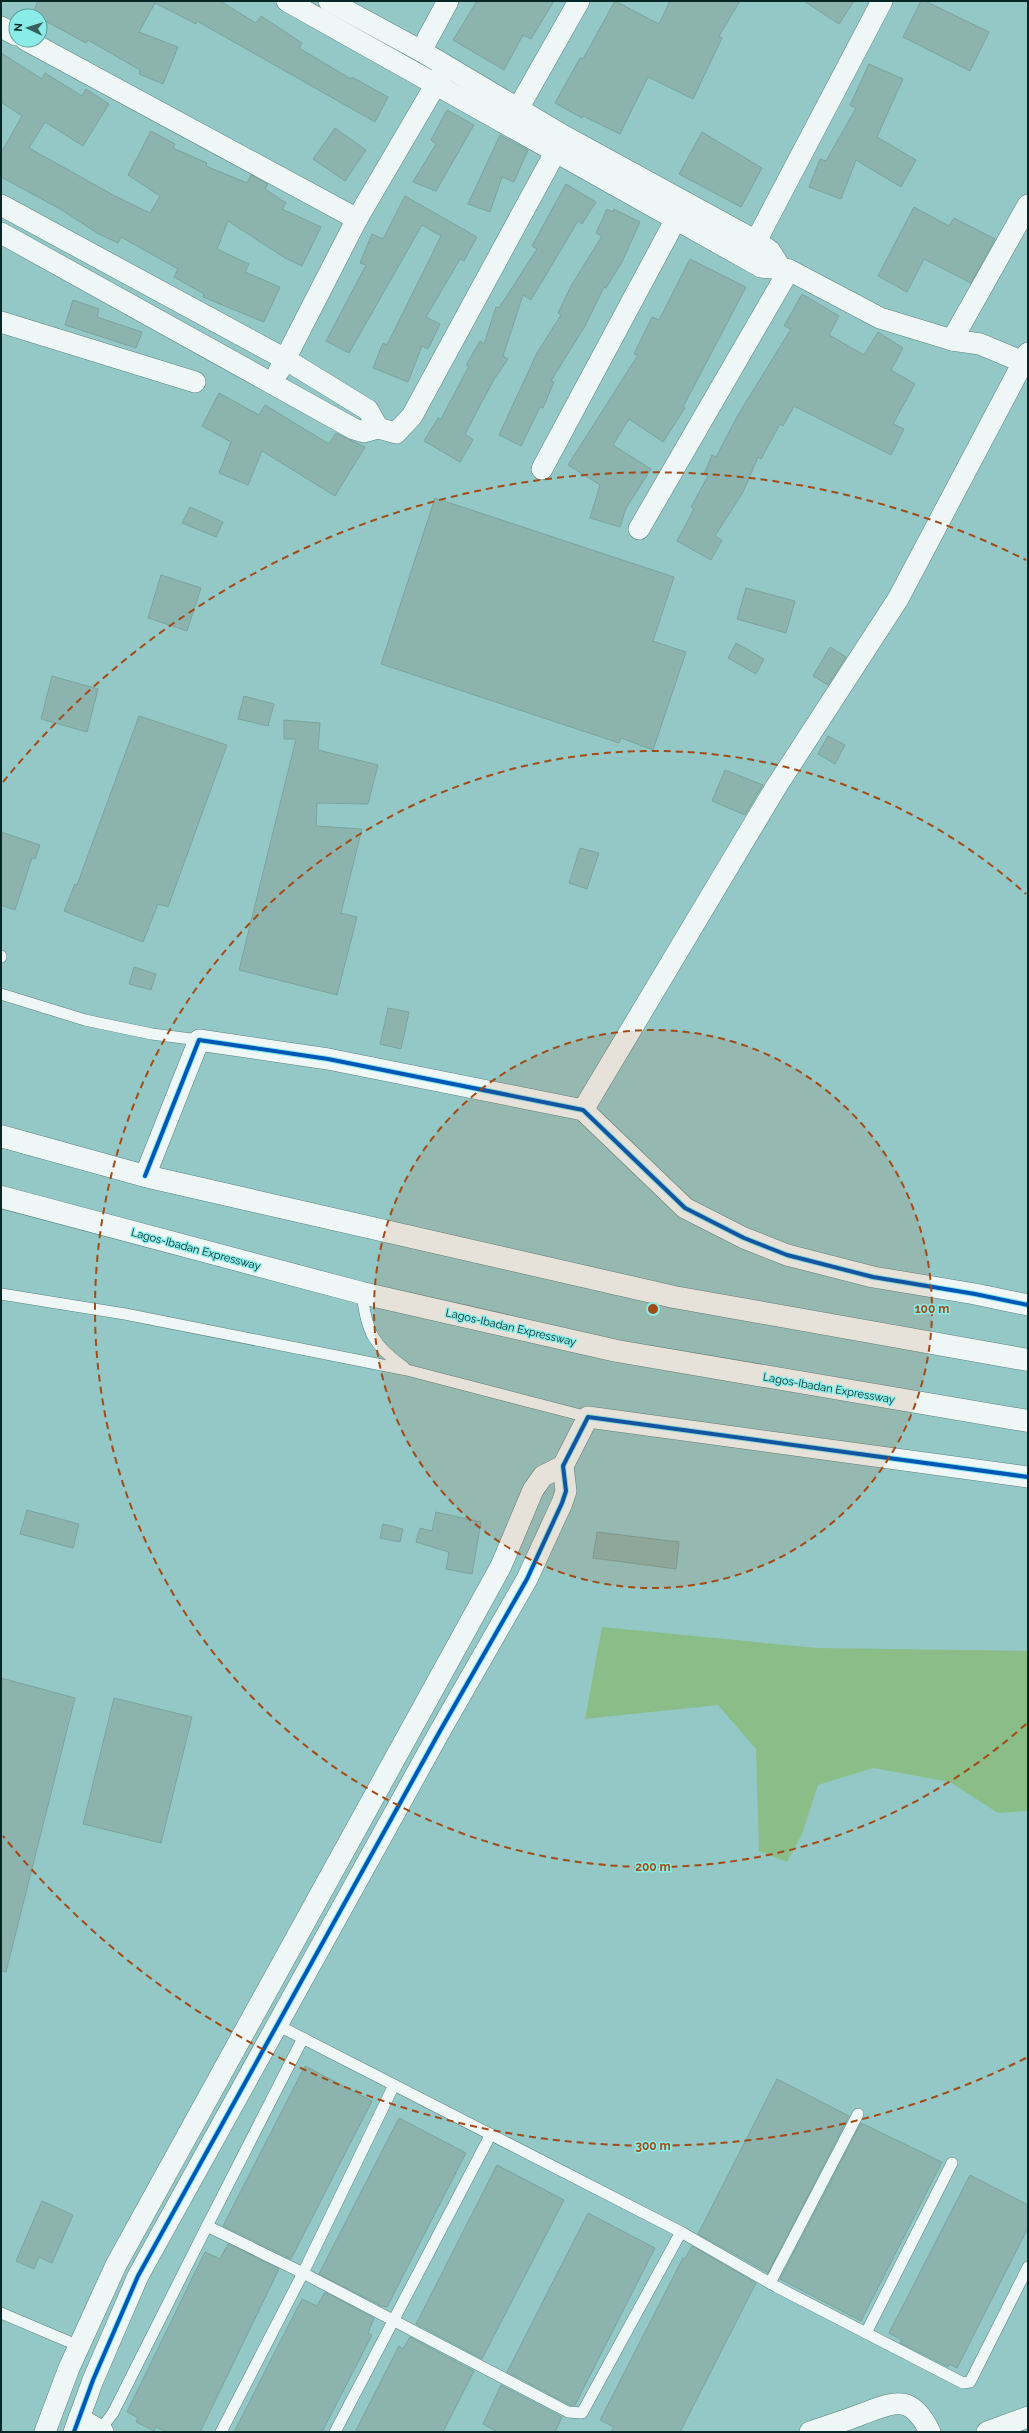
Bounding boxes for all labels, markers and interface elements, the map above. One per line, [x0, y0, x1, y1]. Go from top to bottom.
north arrow [8, 8, 48, 48]
text: N [12, 23, 25, 32]
street label: Lagos-Ibadan Expressway [130, 1226, 262, 1273]
centre of rings [646, 1302, 660, 1316]
text: 100 m [915, 1302, 949, 1316]
street label: Lagos-Ibadan Expressway [444, 1306, 577, 1349]
street label: Lagos-Ibadan Expressway [762, 1370, 896, 1406]
text: 200 m [635, 1860, 671, 1874]
text: 300 m [635, 2139, 671, 2153]

